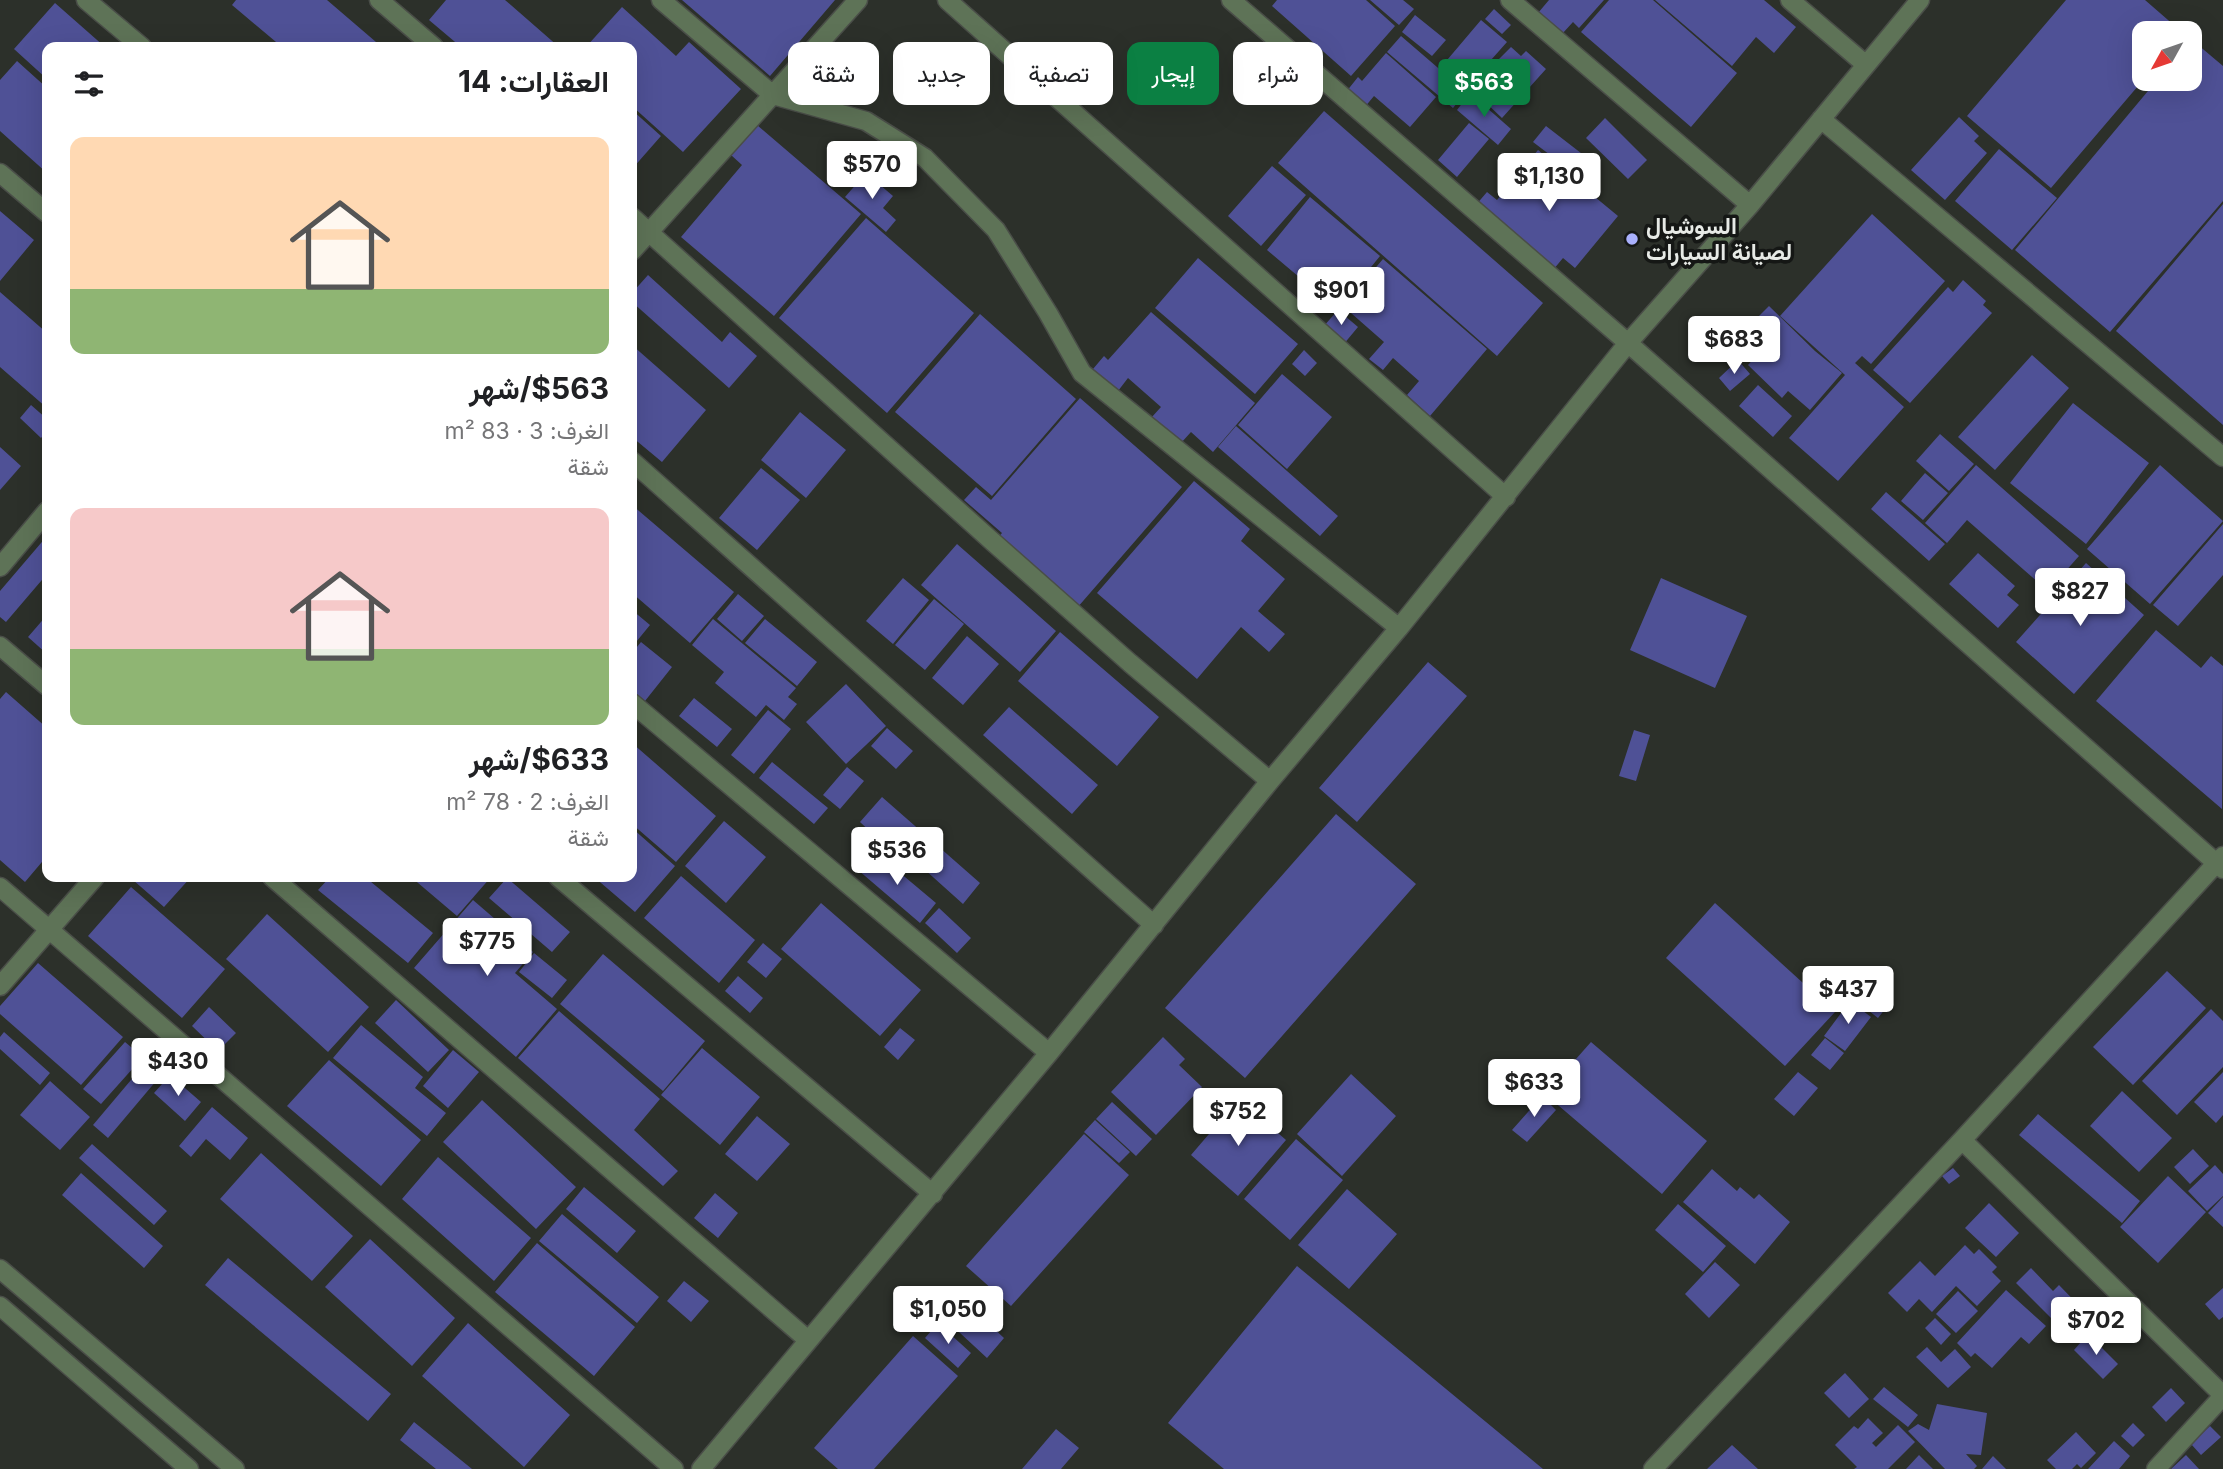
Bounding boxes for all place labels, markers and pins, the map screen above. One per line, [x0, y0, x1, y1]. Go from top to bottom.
pin: $563 [1443, 60, 1525, 119]
pin: $570 [831, 142, 913, 201]
pin: $1,130 [1492, 154, 1606, 213]
place label: السوشيال لصيانة السيارات [1646, 212, 1792, 267]
marker: السوشيال لصيانة السيارات [1624, 231, 1640, 247]
pin: $901 [1300, 268, 1382, 327]
pin: $683 [1693, 316, 1775, 376]
pin: $827 [2039, 568, 2121, 628]
pin: $536 [856, 828, 938, 887]
pin: $775 [446, 918, 528, 978]
pin: $437 [1807, 967, 1889, 1026]
pin: $430 [137, 1038, 219, 1098]
pin: $633 [1493, 1060, 1575, 1119]
pin: $752 [1197, 1088, 1279, 1148]
pin: $1,050 [891, 1286, 1005, 1346]
pin: $702 [2055, 1298, 2137, 1357]

